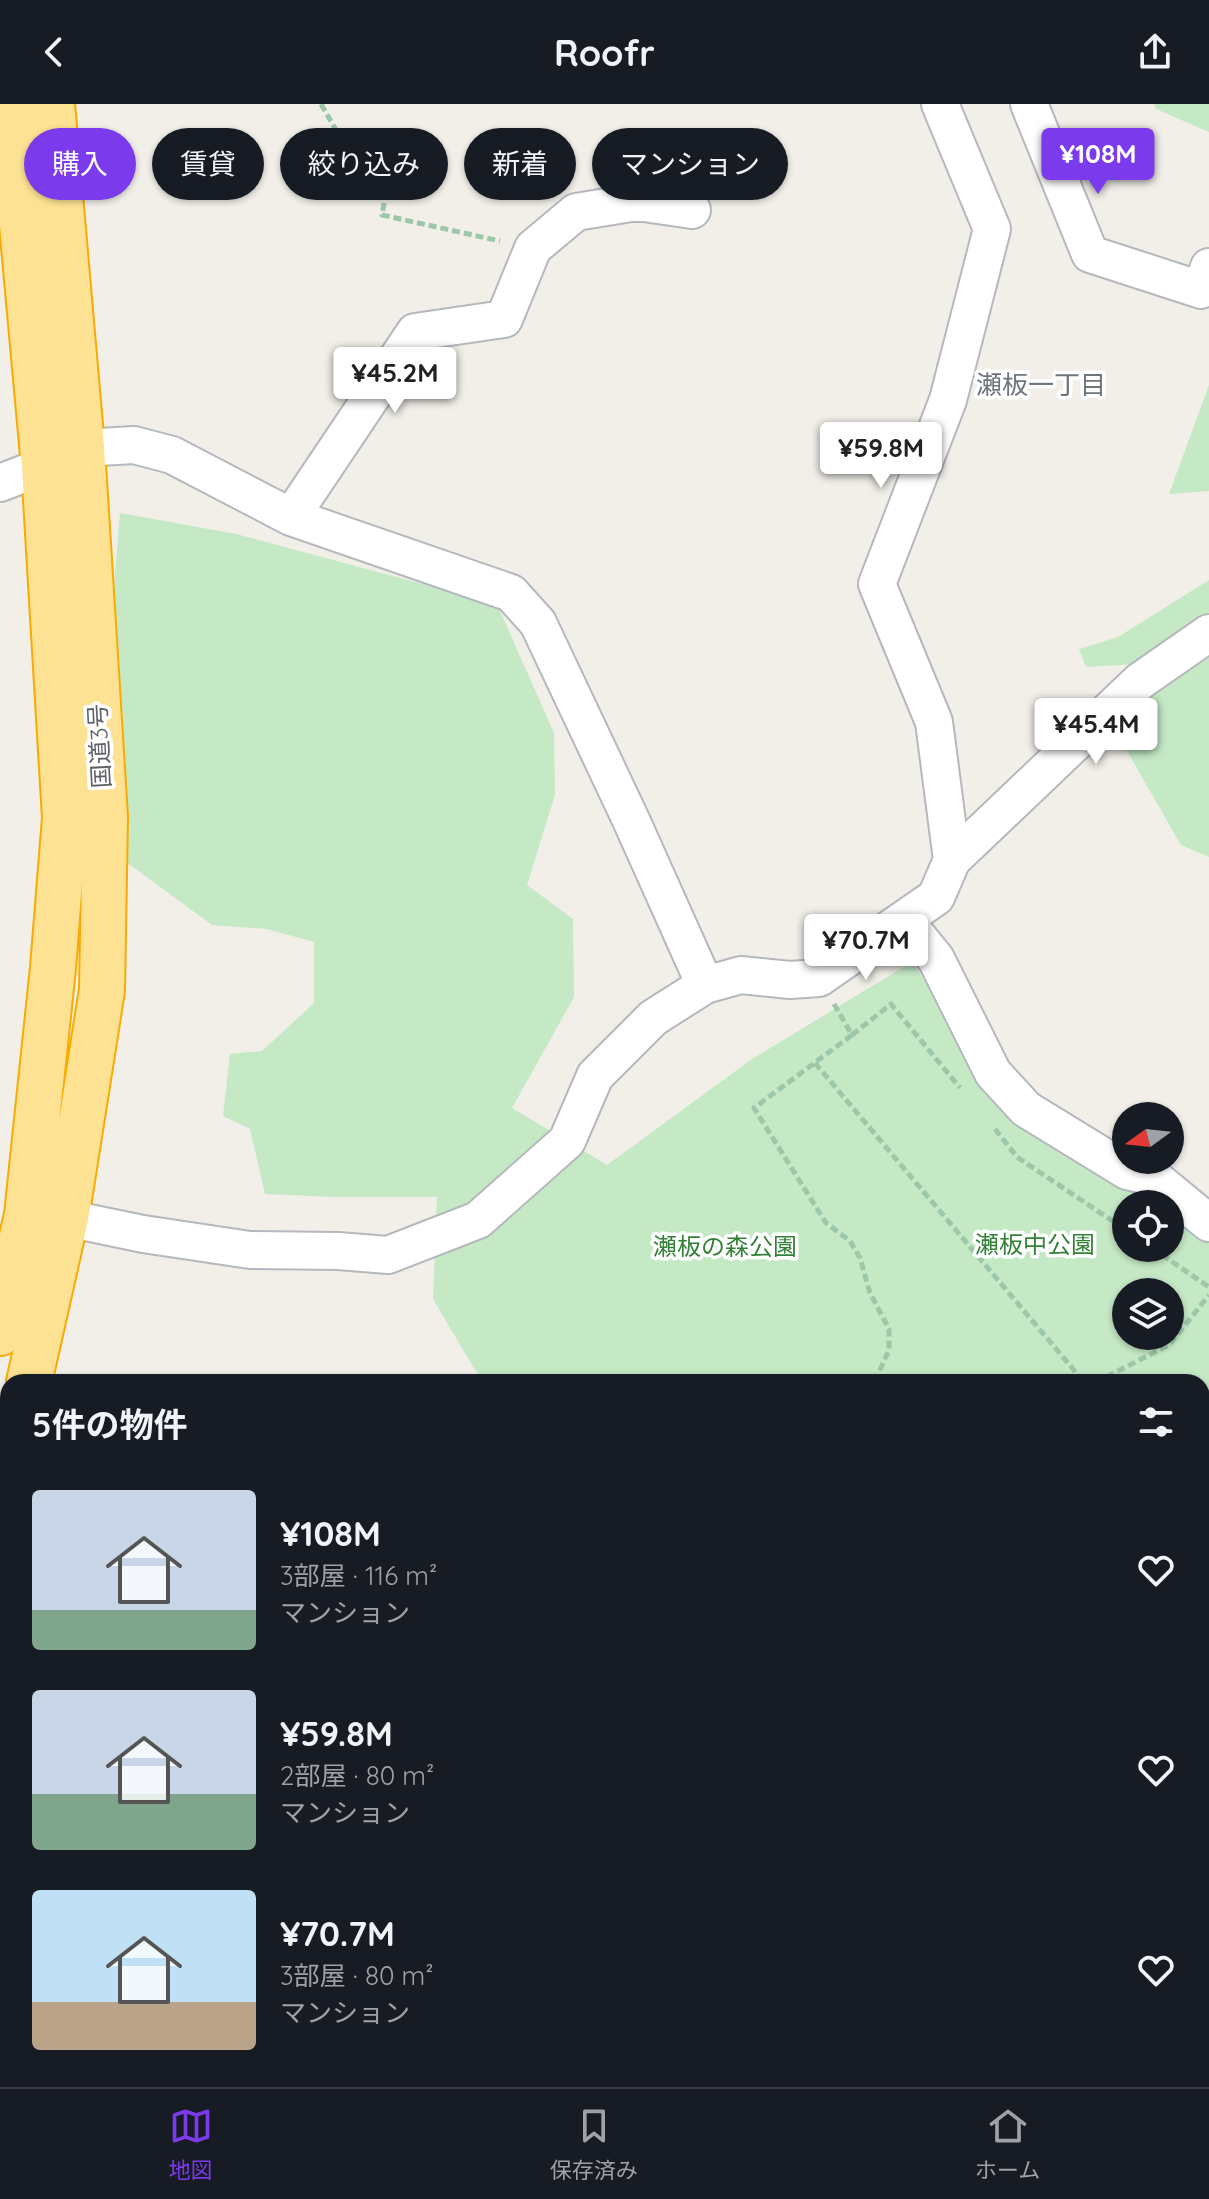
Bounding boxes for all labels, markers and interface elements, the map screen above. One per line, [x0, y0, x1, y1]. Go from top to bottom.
icon: back [32, 30, 76, 74]
text: Roofr [554, 30, 655, 75]
icon: share [1133, 30, 1177, 74]
chip: 購入 [24, 128, 136, 200]
chip: 賃貸 [152, 128, 264, 200]
chip: 絞り込み [280, 128, 448, 200]
chip: 新着 [464, 128, 576, 200]
chip: マンション [592, 128, 788, 200]
pin: ¥108M [1042, 128, 1154, 196]
text: ¥108M [1059, 137, 1137, 170]
pin: ¥45.2M [330, 347, 460, 415]
text: ¥45.2M [351, 356, 439, 389]
district label: 瀬板一丁目 [976, 368, 1106, 401]
pin: ¥59.8M [816, 422, 946, 490]
text: ¥59.8M [838, 431, 924, 464]
pin: ¥45.4M [1031, 698, 1161, 766]
street label: 国道3号 [82, 703, 116, 789]
text: ¥45.4M [1053, 707, 1140, 740]
pin: ¥70.7M [801, 914, 931, 982]
text: ¥70.7M [822, 923, 910, 956]
north arrow [1112, 1102, 1184, 1174]
map controls [1112, 1102, 1184, 1350]
button: locate [1112, 1190, 1184, 1262]
park label: 瀬板中公園 [975, 1229, 1095, 1259]
park label: 瀬板の森公園 [653, 1231, 797, 1261]
button: layers [1112, 1278, 1184, 1350]
icon: filters [1134, 1400, 1178, 1444]
text: 5件の物件 [32, 1403, 188, 1446]
text: ¥108M [280, 1512, 381, 1555]
icon: home [96, 1522, 192, 1618]
icon: heart [1134, 1548, 1178, 1592]
text: 3部屋 · 116 m² [280, 1559, 437, 1592]
text: マンション [280, 1596, 410, 1629]
text: ¥59.8M [280, 1712, 393, 1755]
icon: home [96, 1722, 192, 1818]
icon: heart [1134, 1748, 1178, 1792]
text: 2部屋 · 80 m² [280, 1759, 434, 1792]
text: マンション [280, 1796, 410, 1829]
text: ¥70.7M [280, 1912, 395, 1955]
icon: home [96, 1922, 192, 2018]
icon: heart [1134, 1948, 1178, 1992]
text: 3部屋 · 80 m² [280, 1959, 433, 1992]
text: マンション [280, 1996, 410, 2029]
tab: 地図 [169, 2104, 213, 2184]
tab: 保存済み [550, 2104, 638, 2184]
tab: ホーム [975, 2104, 1040, 2184]

